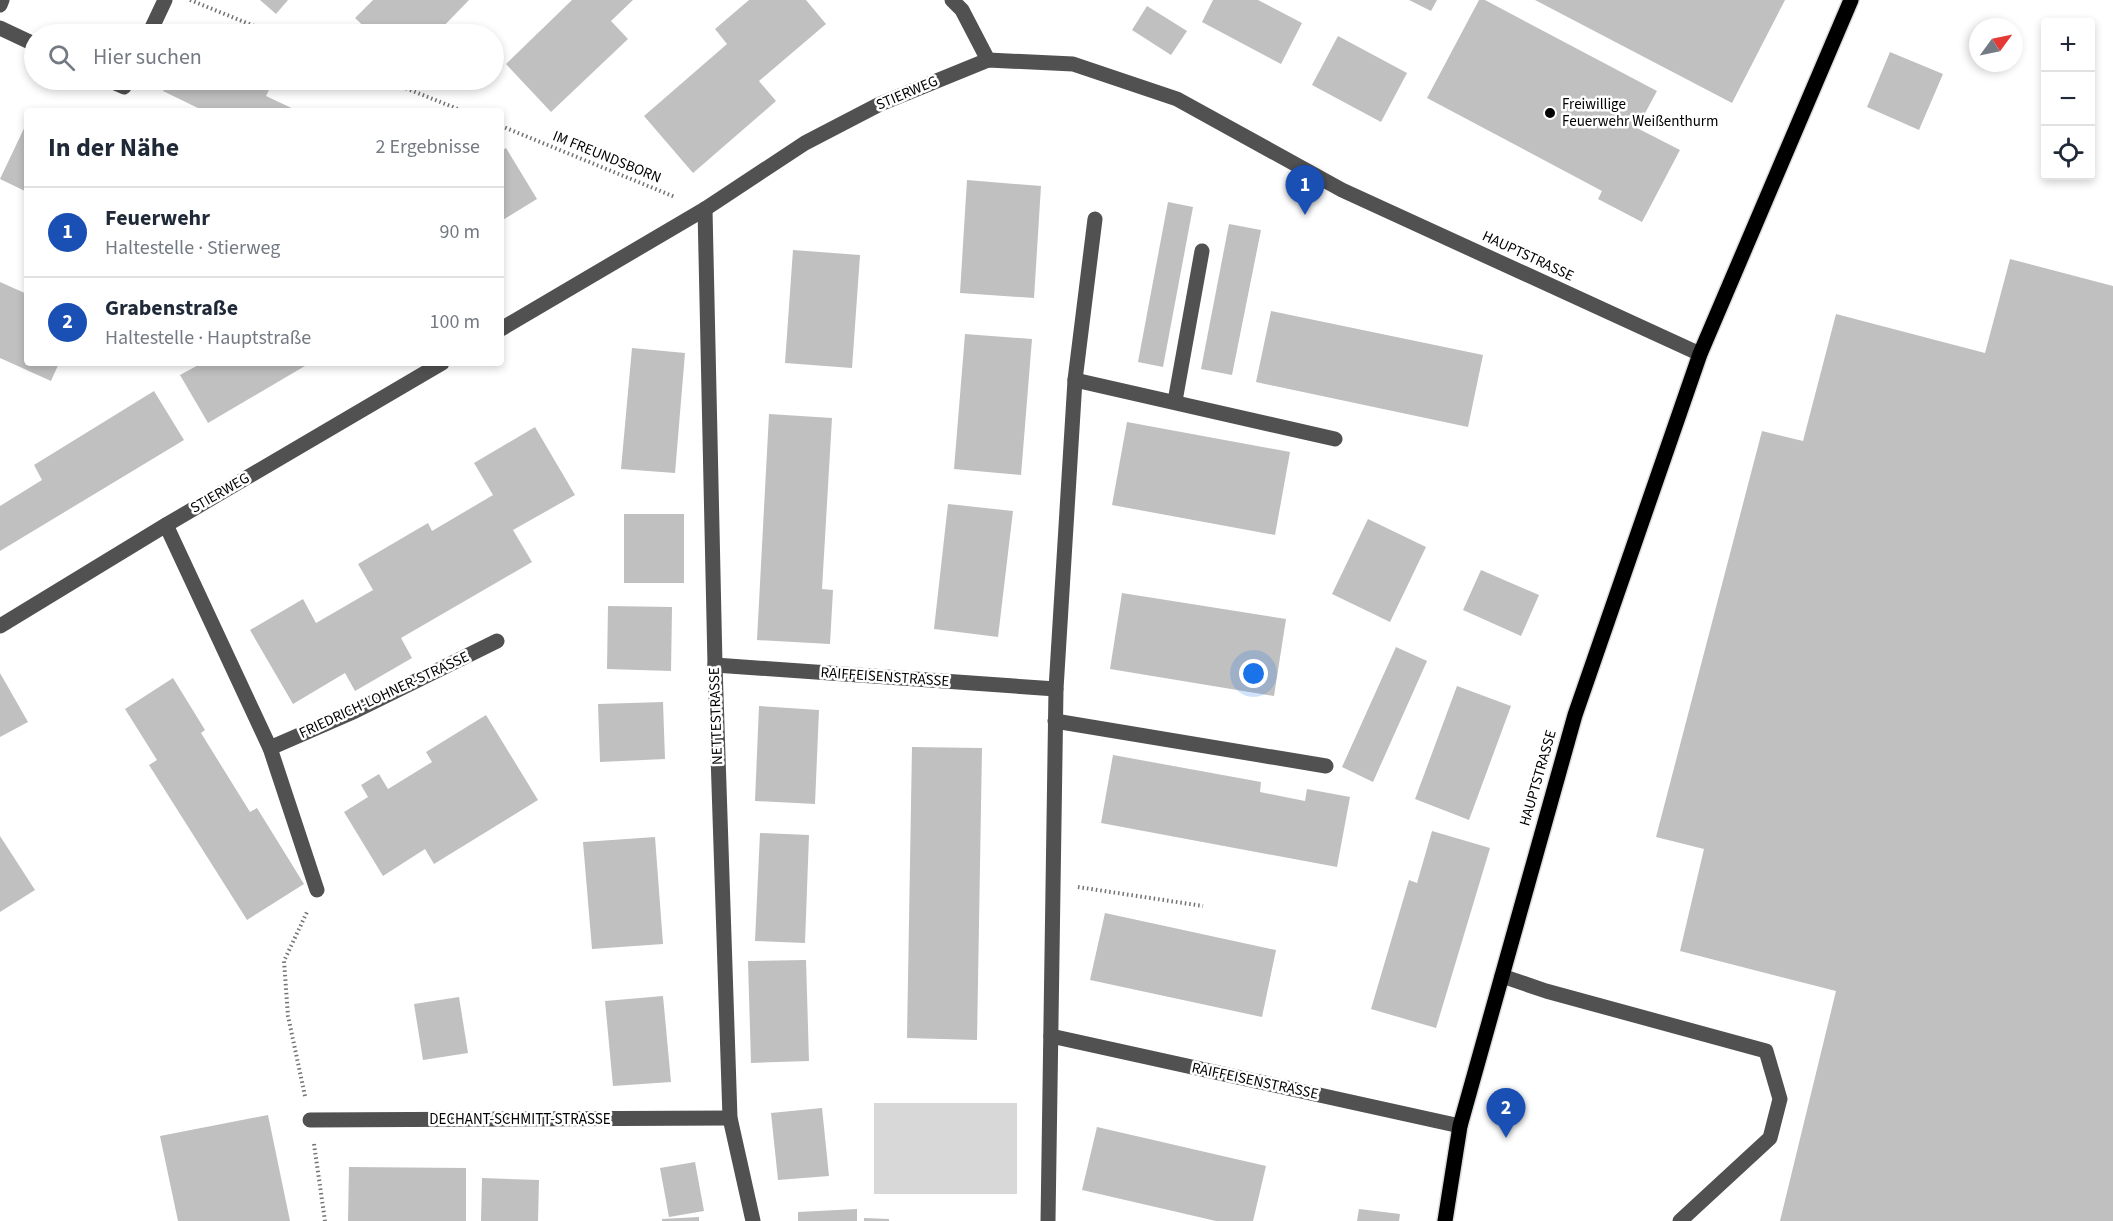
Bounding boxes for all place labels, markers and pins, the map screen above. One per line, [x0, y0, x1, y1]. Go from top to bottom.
place label: Freiwillige Feuerwehr Weißenthurm [1562, 94, 1719, 132]
marker: Freiwillige Feuerwehr Weißenthurm [1543, 106, 1557, 120]
pin: 1 [1286, 166, 1324, 215]
pin: 2 [1486, 1088, 1526, 1138]

